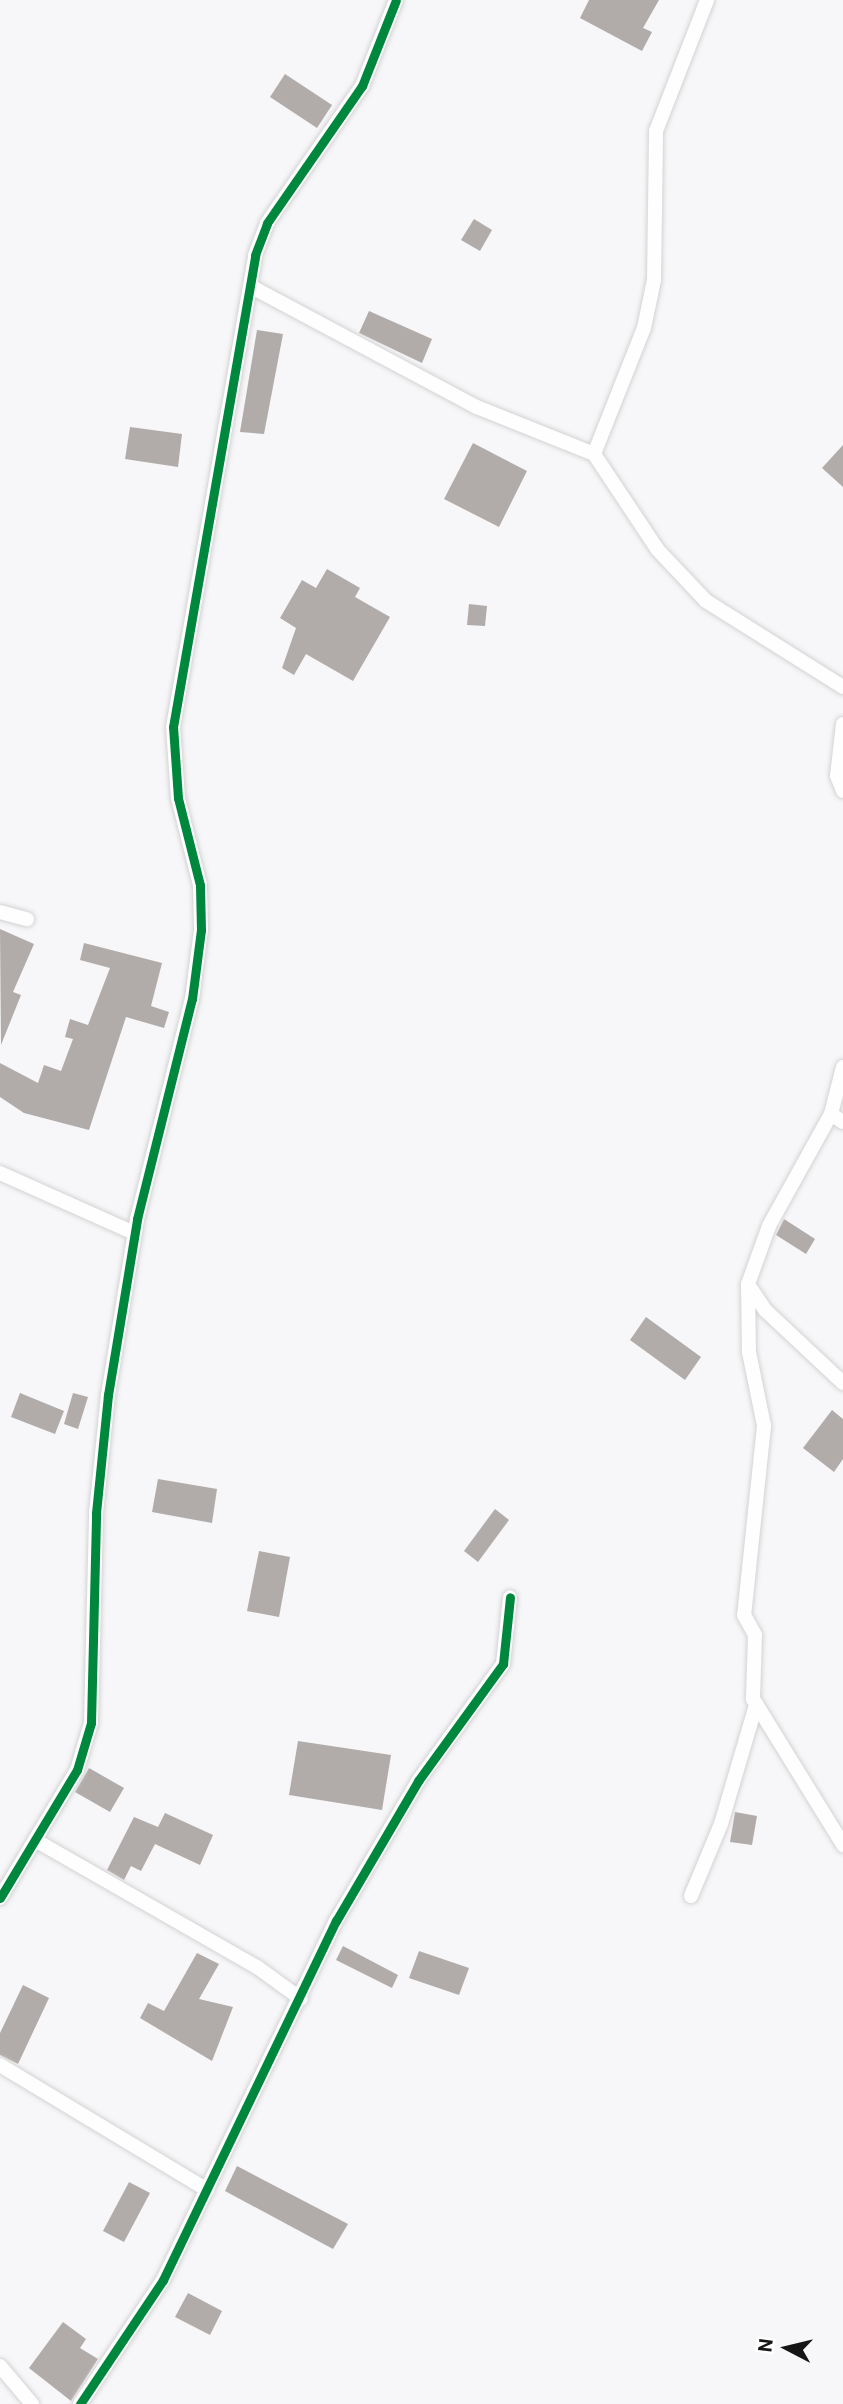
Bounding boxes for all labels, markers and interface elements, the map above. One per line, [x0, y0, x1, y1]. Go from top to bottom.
north arrow [752, 2313, 822, 2383]
text: N [753, 2337, 778, 2353]

